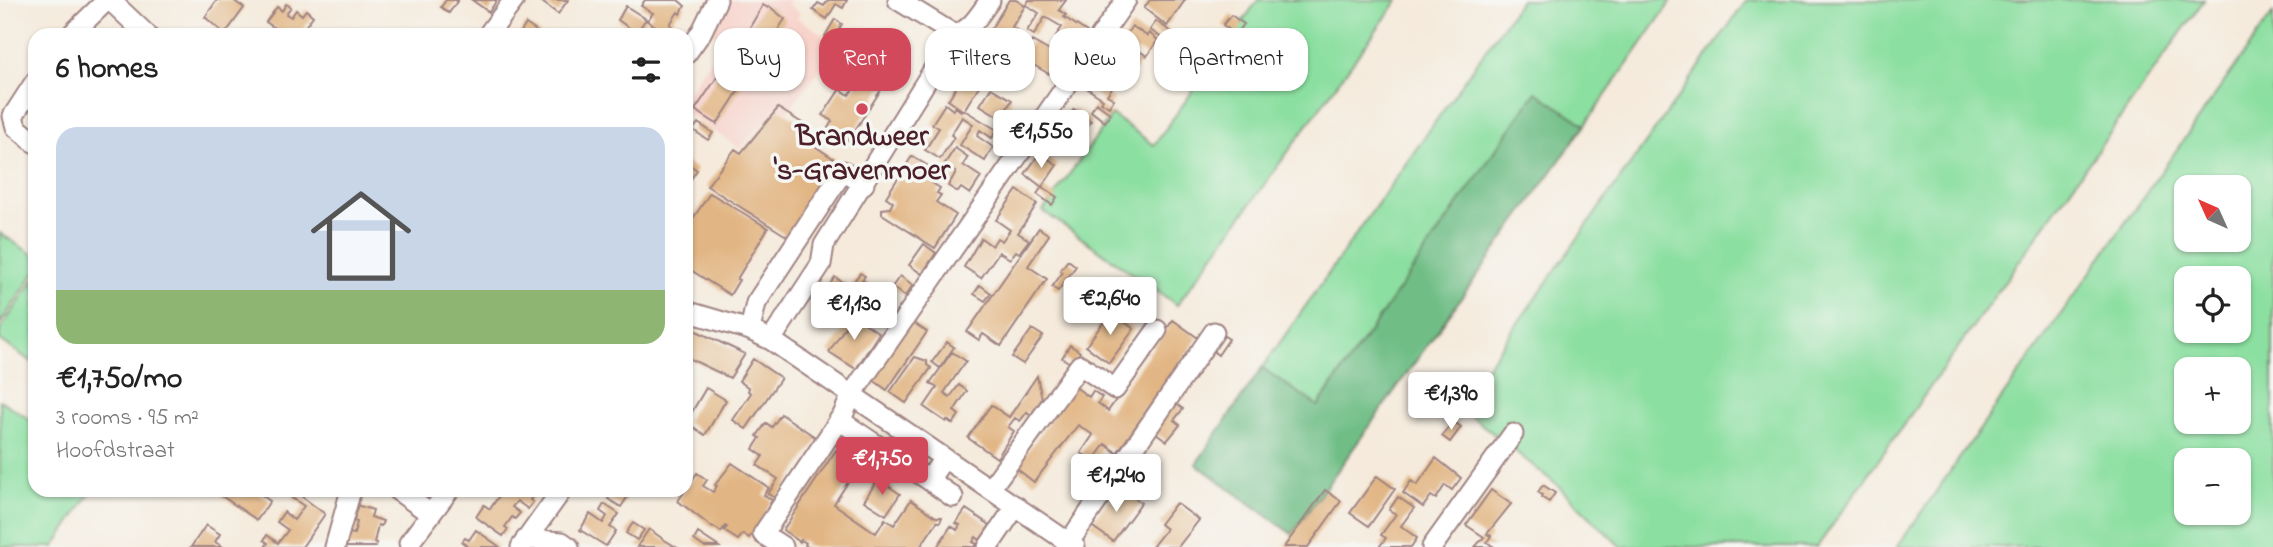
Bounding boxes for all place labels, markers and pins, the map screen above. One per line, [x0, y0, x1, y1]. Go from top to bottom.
marker: Brandweer 's-Gravenmoer [854, 101, 870, 117]
pin: €1,550 [984, 110, 1098, 170]
place label: Brandweer 's-Gravenmoer [774, 116, 951, 194]
pin: €2,640 [1053, 278, 1167, 337]
pin: €1,130 [797, 282, 911, 342]
pin: €1,390 [1394, 372, 1508, 432]
pin: €1,750 [825, 438, 939, 497]
pin: €1,240 [1059, 454, 1173, 514]

